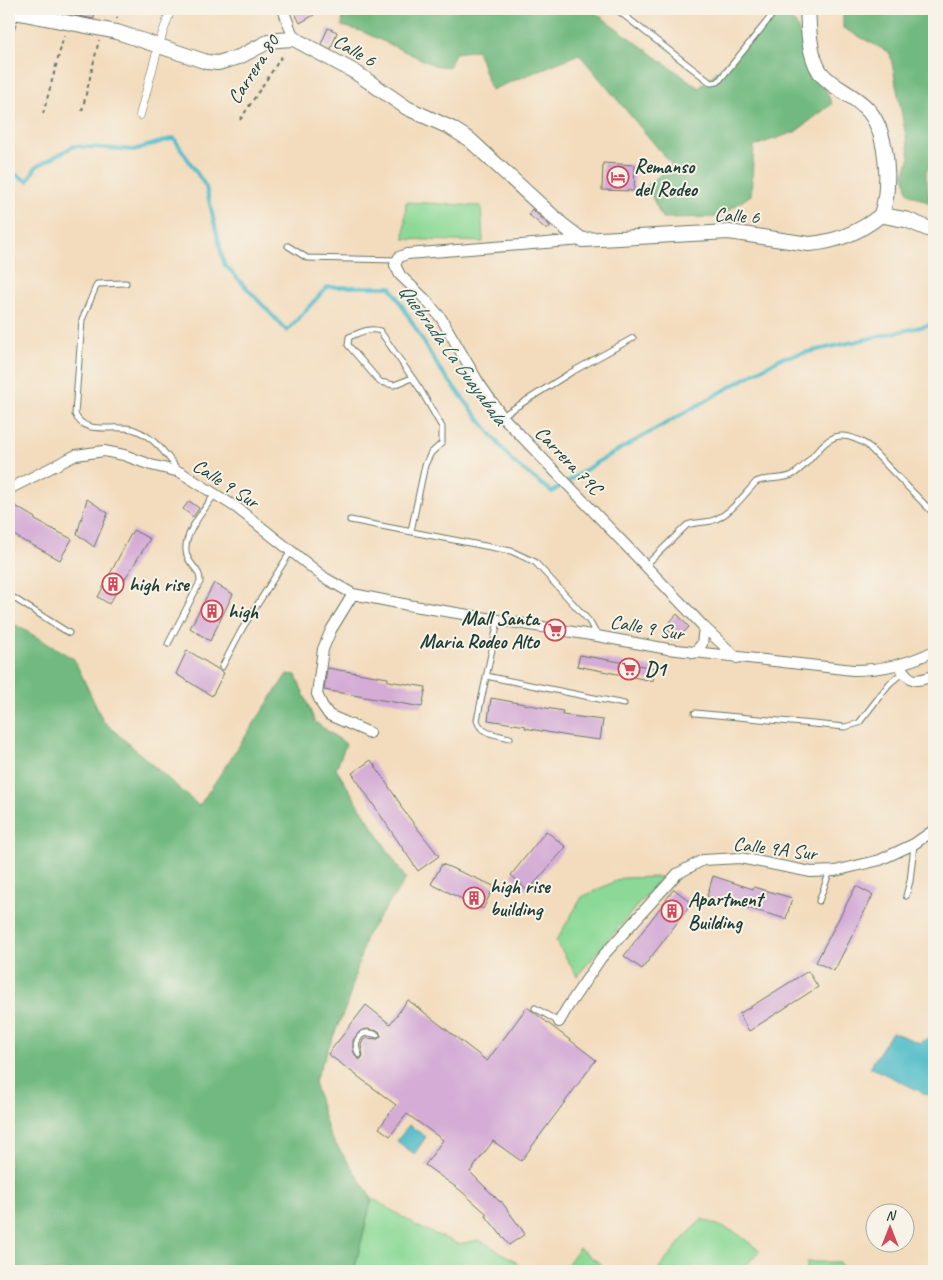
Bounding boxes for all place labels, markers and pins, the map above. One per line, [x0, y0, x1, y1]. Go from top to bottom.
place label: Remanso del Rodeo [634, 154, 699, 202]
hotel icon: Remanso del Rodeo [606, 165, 630, 189]
building icon: high rise [101, 572, 125, 596]
place label: high rise [129, 572, 190, 597]
building icon: high [200, 599, 224, 623]
place label: high [228, 599, 259, 624]
place label: Mall Santa Maria Rodeo Alto [420, 606, 541, 654]
supermarket icon: Mall Santa Maria Rodeo Alto [543, 618, 567, 642]
supermarket icon: D1 [617, 657, 641, 681]
place label: D1 [645, 657, 668, 682]
place label: high rise building [490, 874, 551, 922]
building icon: high rise building [462, 886, 486, 910]
place label: Apartment Building [688, 887, 766, 935]
building icon: Apartment Building [660, 899, 684, 923]

